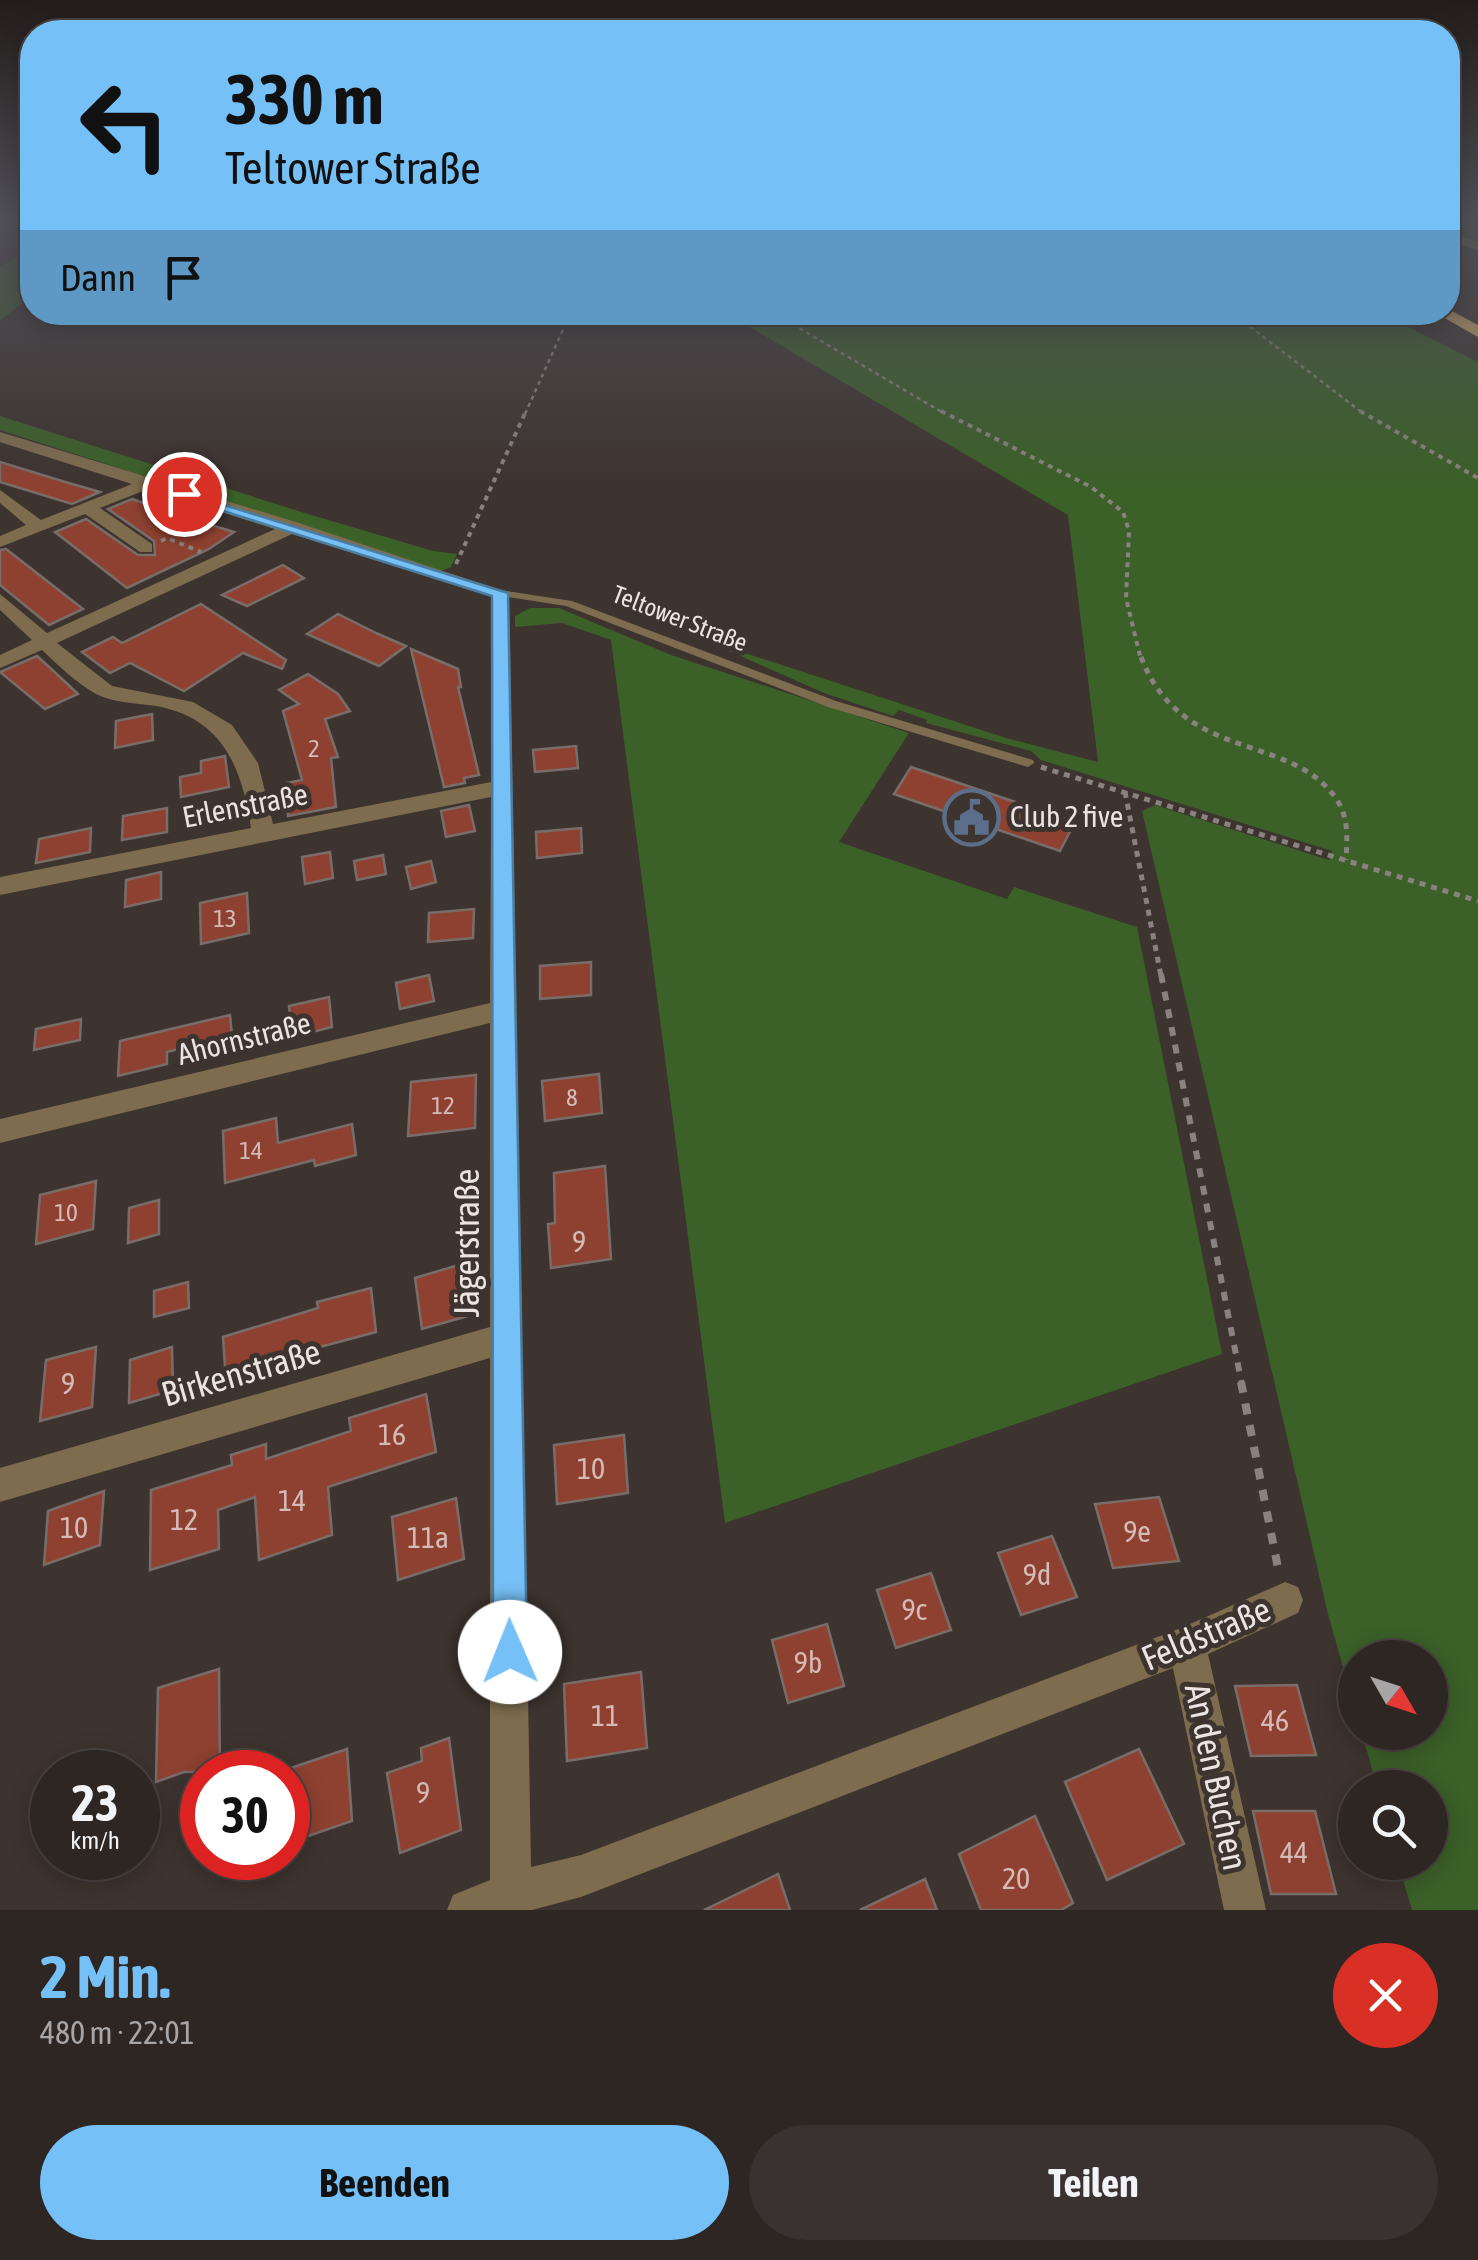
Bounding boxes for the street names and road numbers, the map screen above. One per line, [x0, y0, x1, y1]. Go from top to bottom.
street label: Teltower Straße [609, 579, 751, 657]
street label: Erlenstraße [179, 776, 310, 834]
street label: Ahornstraße [174, 1005, 314, 1071]
street label: Jägerstraße [446, 1169, 486, 1317]
street label: Birkenstraße [157, 1330, 325, 1414]
street label: Feldstraße [1135, 1588, 1276, 1678]
street label: An den Buchen [1178, 1680, 1256, 1874]

